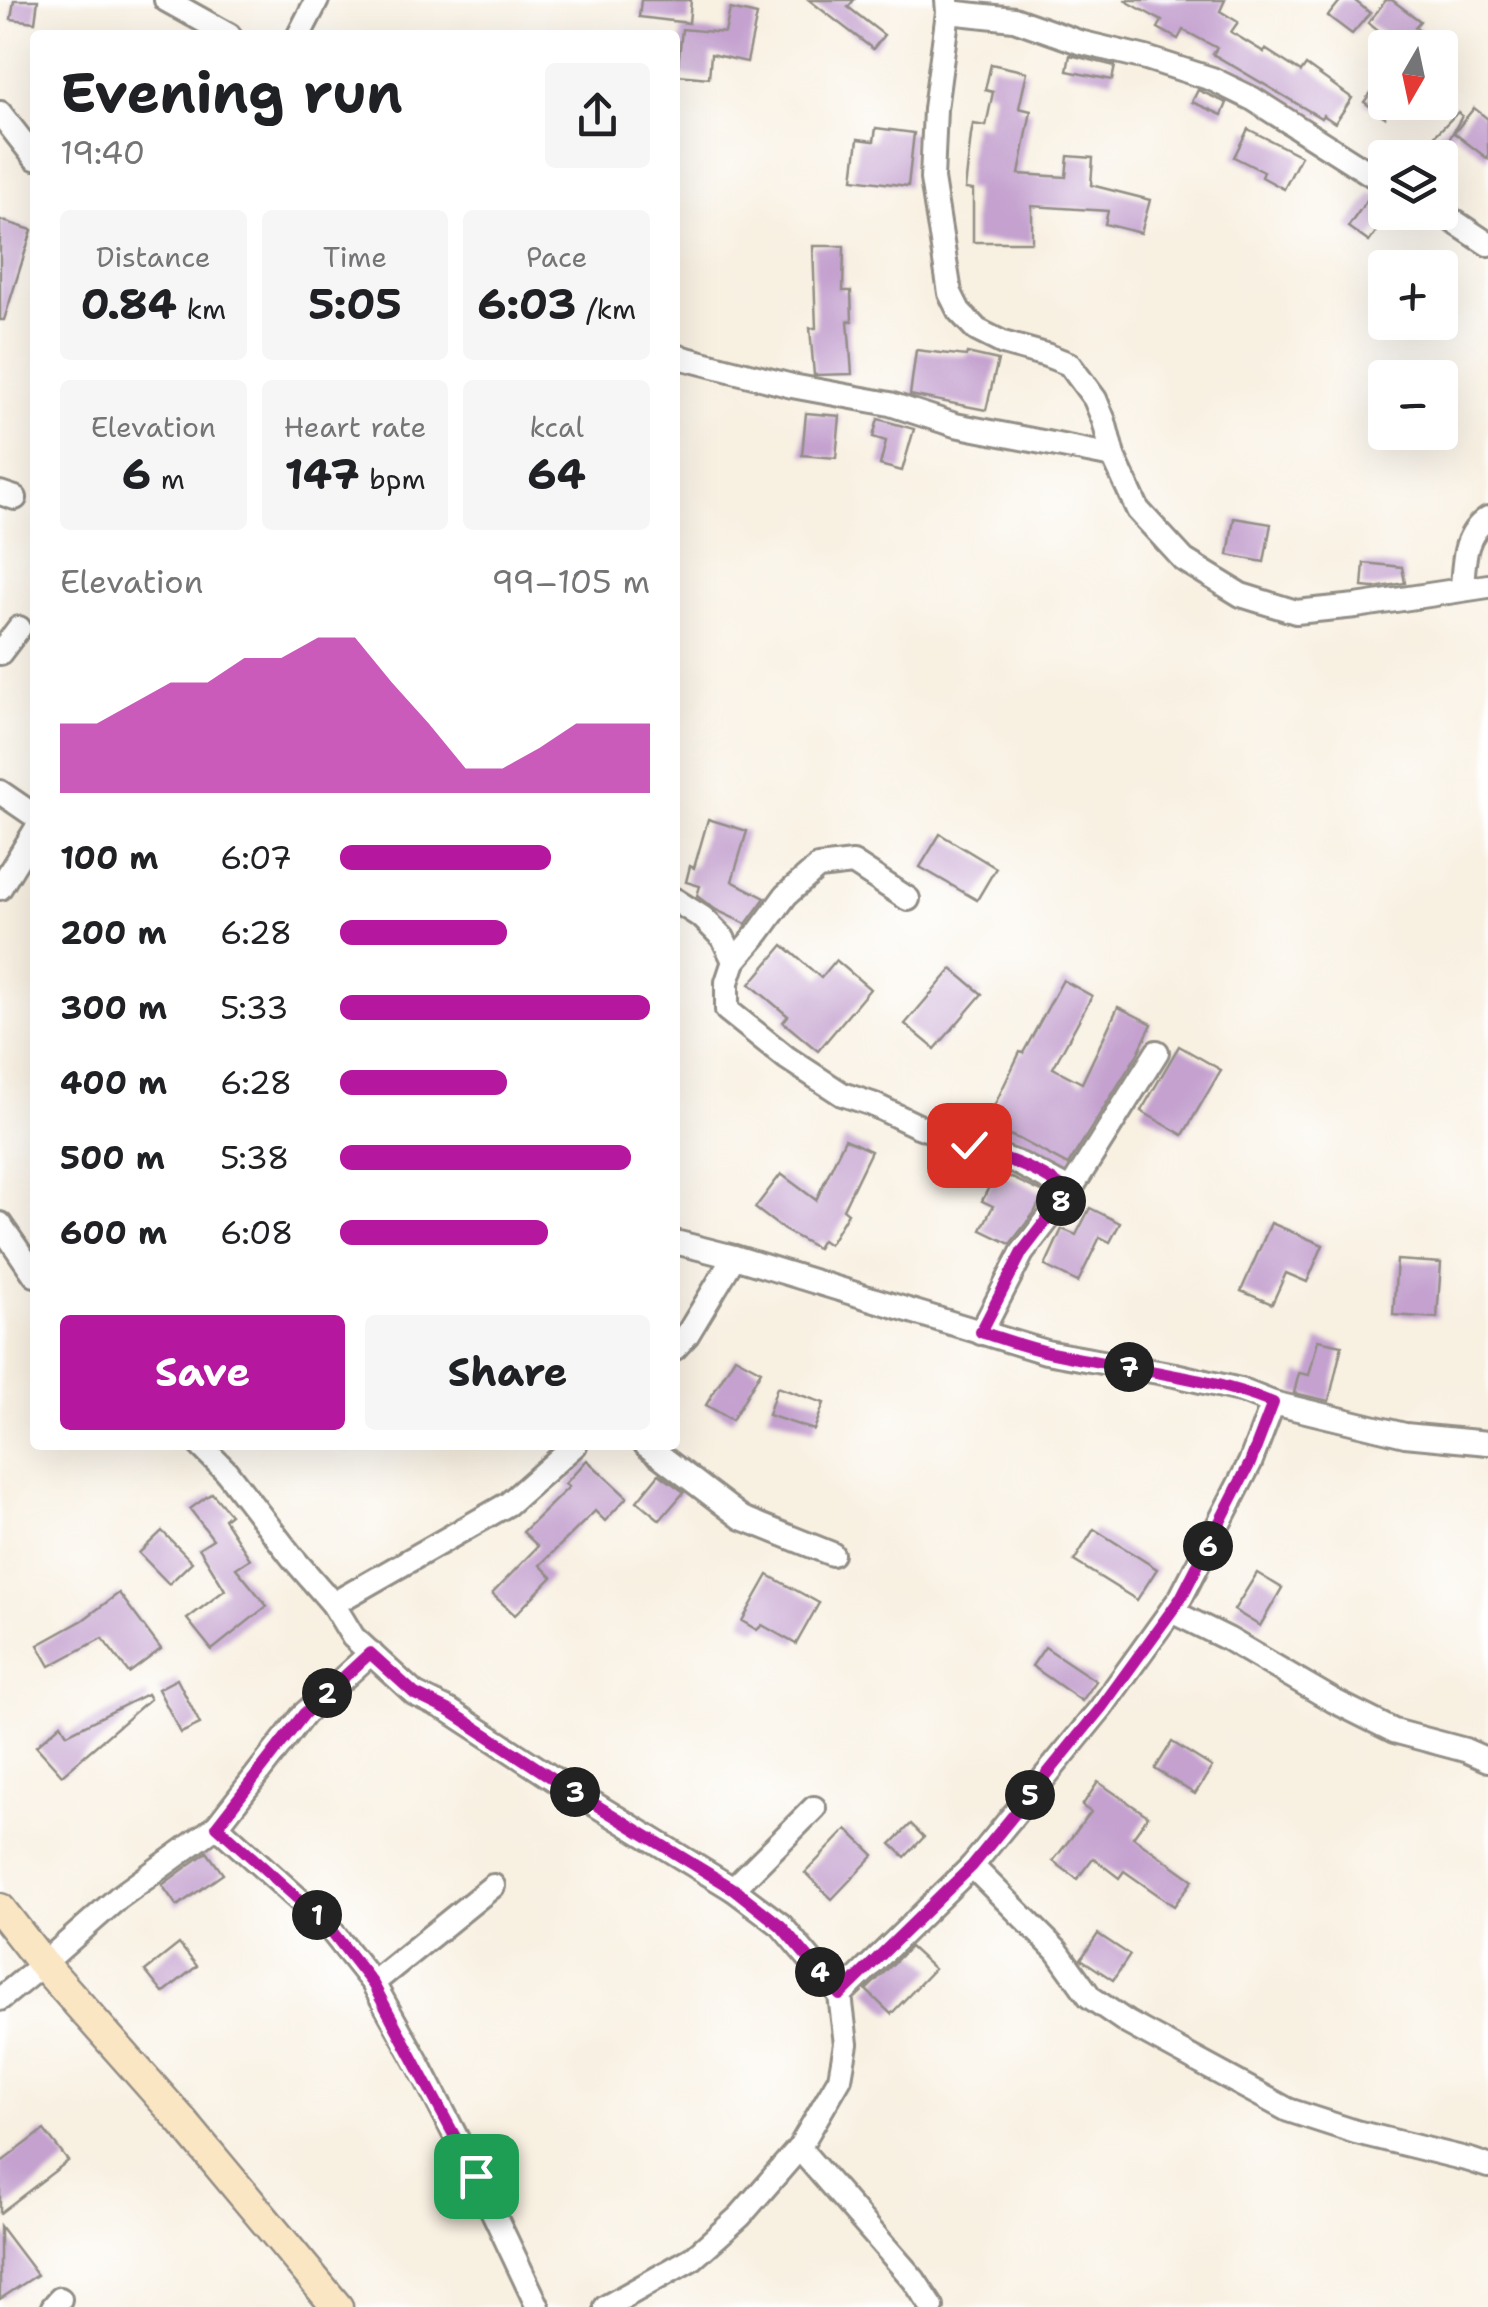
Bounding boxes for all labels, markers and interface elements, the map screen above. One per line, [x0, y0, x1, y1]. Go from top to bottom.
north arrow [1368, 30, 1458, 120]
map controls [1368, 30, 1458, 450]
text: Evening run [60, 56, 403, 130]
button: share [545, 63, 650, 168]
text: 19:40 [60, 131, 145, 174]
button: layers [1368, 140, 1458, 230]
text: Distance [96, 238, 211, 276]
text: Time [323, 238, 387, 276]
text: Pace [526, 238, 587, 276]
button: + [1368, 250, 1458, 340]
text: 0.84 [80, 276, 177, 332]
text: 5:05 [308, 276, 402, 332]
text: 6:03 [477, 276, 576, 332]
text: km [177, 290, 226, 328]
text: /km [576, 290, 636, 328]
button: − [1368, 360, 1458, 450]
text: Elevation [91, 408, 216, 446]
text: Heart rate [284, 408, 426, 446]
text: kcal [529, 408, 584, 446]
text: 6 [122, 446, 151, 502]
text: 147 [284, 446, 360, 502]
text: 64 [527, 446, 586, 502]
text: m [151, 460, 185, 498]
text: bpm [360, 460, 426, 498]
text: Elevation [60, 560, 203, 603]
text: 99–105 m [491, 560, 650, 603]
text: 100 m [60, 836, 159, 879]
text: 6:07 [220, 836, 292, 879]
text: 200 m [60, 911, 167, 954]
text: 6:28 [220, 911, 292, 954]
text: 300 m [60, 986, 167, 1029]
text: 5:33 [220, 986, 288, 1029]
text: 400 m [60, 1061, 167, 1104]
text: 6:28 [220, 1061, 292, 1104]
pin [927, 1103, 1012, 1188]
icon: check [942, 1118, 997, 1173]
text: 500 m [60, 1136, 165, 1179]
text: 5:38 [220, 1136, 289, 1179]
pin: 8 [1036, 1176, 1086, 1226]
text: 8 [1051, 1182, 1071, 1220]
text: 600 m [60, 1211, 167, 1254]
text: 6:08 [220, 1211, 293, 1254]
button: Save [60, 1315, 345, 1430]
button: Share [365, 1315, 650, 1430]
pin: 7 [1104, 1342, 1154, 1392]
text: 7 [1119, 1348, 1139, 1386]
pin: 6 [1183, 1521, 1233, 1571]
text: 6 [1198, 1527, 1218, 1565]
pin: 2 [302, 1668, 352, 1718]
text: 2 [317, 1674, 337, 1712]
pin: 3 [550, 1767, 600, 1817]
pin: 5 [1005, 1770, 1055, 1820]
text: 3 [565, 1773, 585, 1811]
text: 5 [1021, 1776, 1039, 1814]
pin: 1 [292, 1890, 342, 1940]
text: 1 [311, 1896, 323, 1934]
pin: 4 [795, 1947, 845, 1997]
text: 4 [810, 1953, 830, 1991]
pin [434, 2134, 519, 2219]
icon: arrive [449, 2149, 504, 2204]

